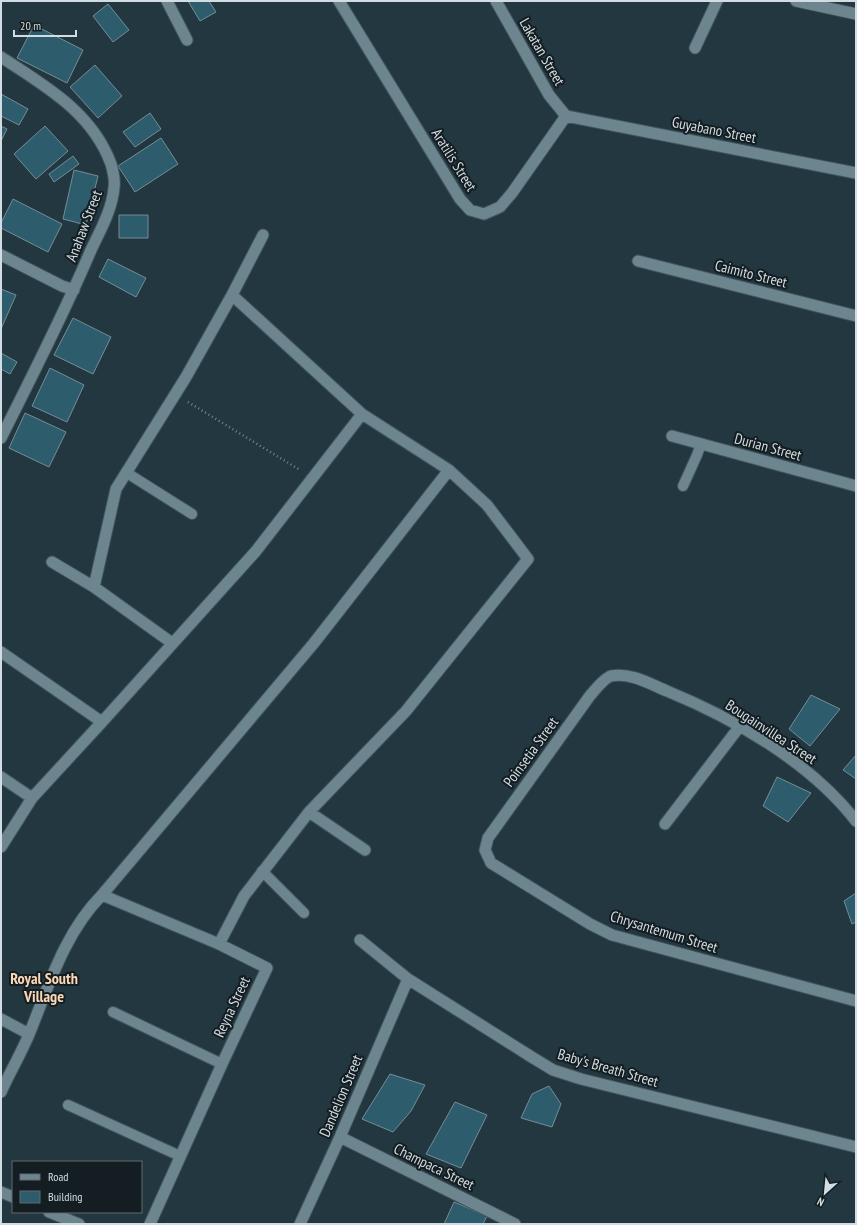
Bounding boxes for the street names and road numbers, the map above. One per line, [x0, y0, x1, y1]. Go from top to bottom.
street label: Lakatan Street [516, 15, 569, 89]
street label: Guyabano Street [670, 112, 758, 147]
street label: Aratilis Street [428, 125, 481, 195]
street label: Anahaw Street [61, 187, 106, 264]
street label: Caimito Street [713, 255, 789, 292]
street label: Durian Street [733, 428, 804, 465]
street label: Bougainvillea Street [722, 695, 820, 768]
street label: Poinsetia Street [499, 713, 562, 790]
street label: Chrysantemum Street [608, 906, 720, 957]
street label: Reyna Street [209, 973, 254, 1040]
street label: Baby's Breath Street [556, 1044, 661, 1091]
street label: Dandelion Street [315, 1052, 366, 1140]
street label: Champaca Street [391, 1139, 478, 1194]

